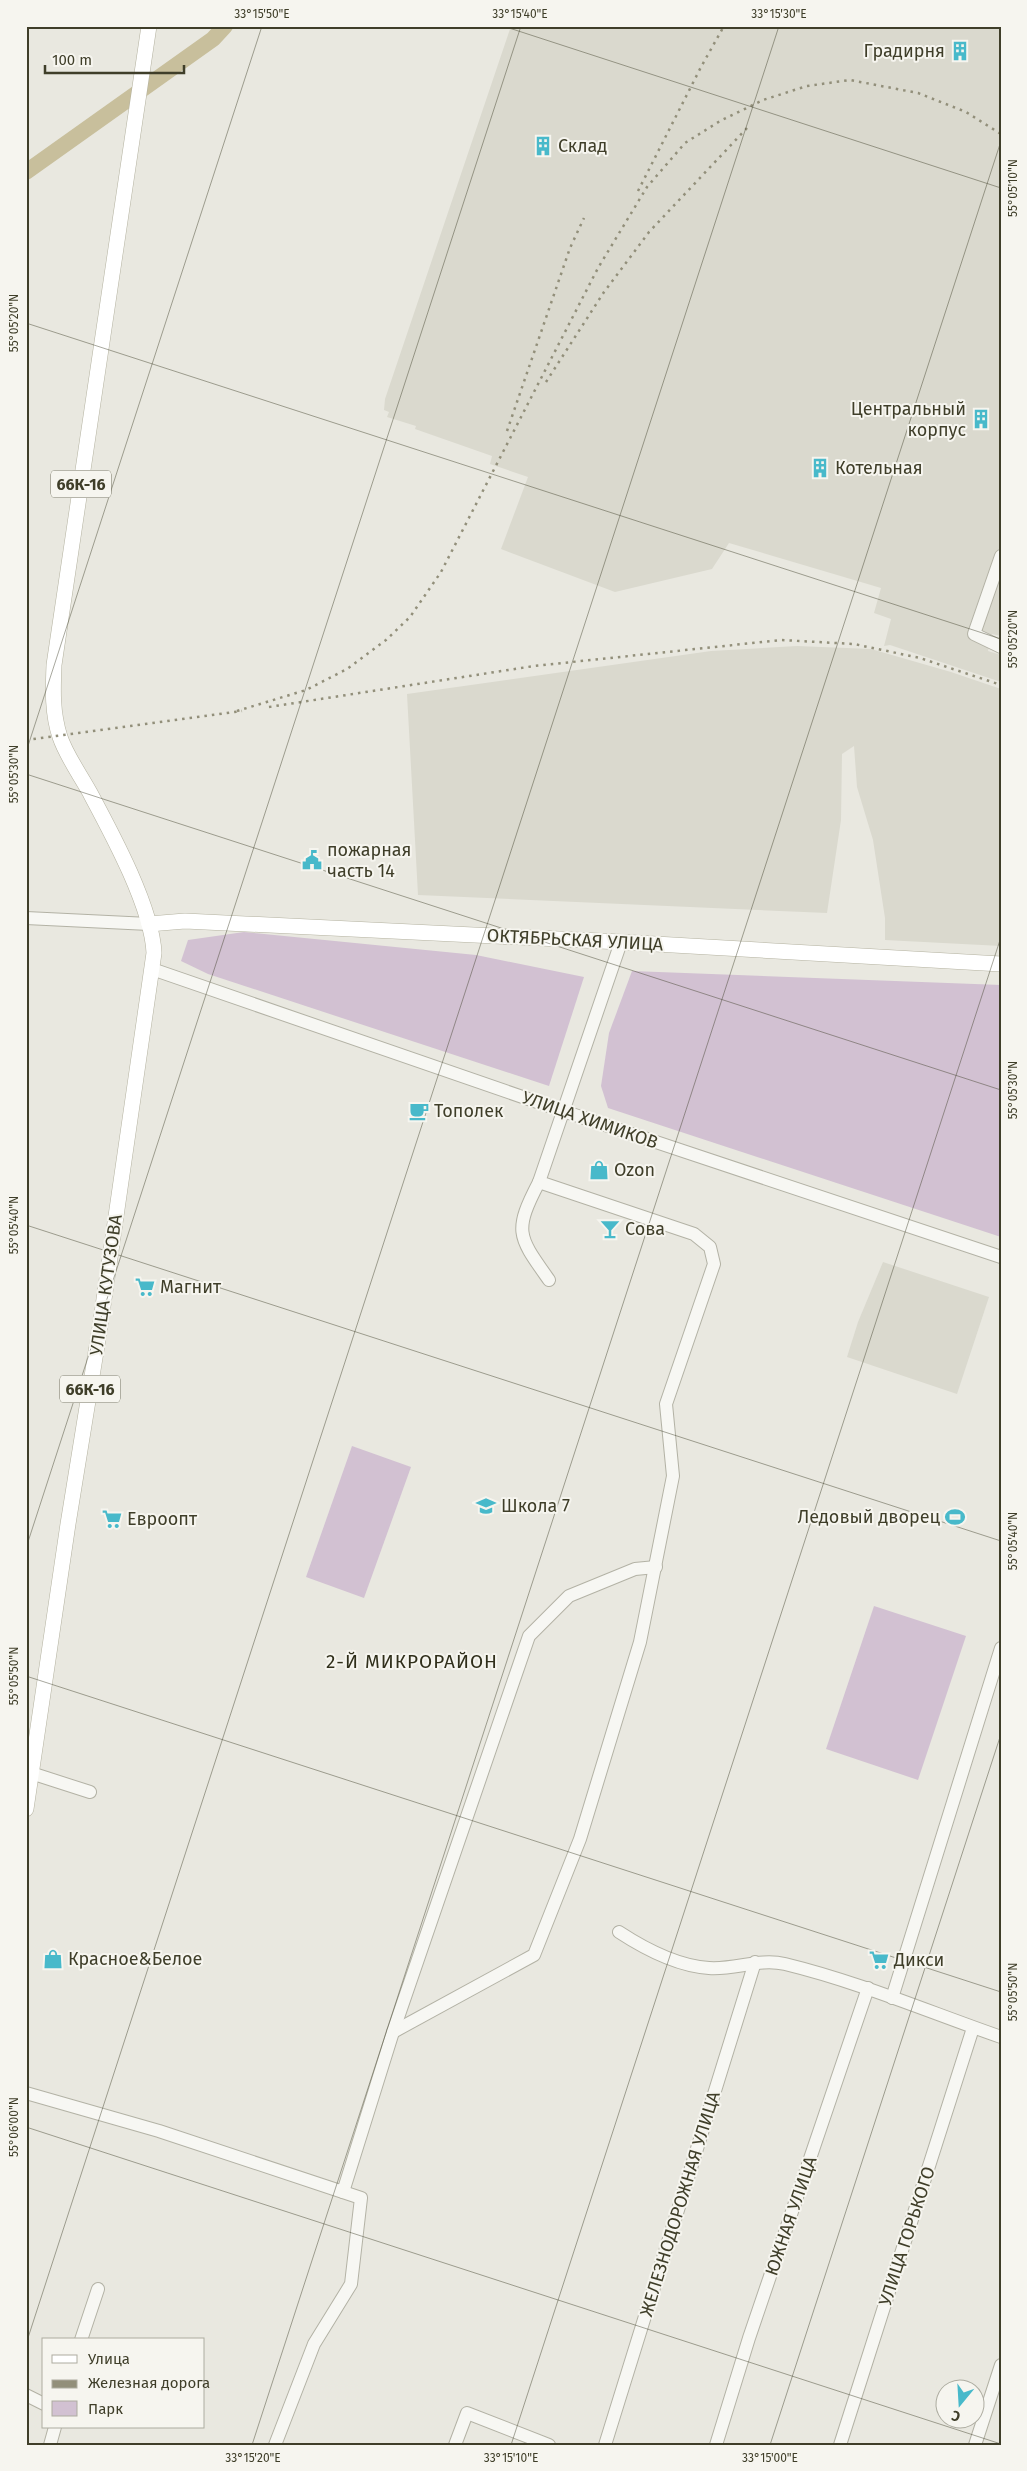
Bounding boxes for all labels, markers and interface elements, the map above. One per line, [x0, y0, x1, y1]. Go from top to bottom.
text: 33°15'50"E [234, 7, 290, 21]
text: 33°15'40"E [492, 7, 548, 21]
text: 33°15'30"E [751, 7, 807, 21]
place label: Градирня [863, 40, 945, 62]
building icon: Градирня [949, 40, 971, 62]
scale bar [45, 42, 184, 74]
text: 100 m [52, 51, 92, 69]
building icon: Склад [532, 135, 554, 157]
place label: Склад [558, 135, 607, 157]
text: 55°05'10"N [1006, 159, 1020, 217]
text: 55°05'20"N [7, 294, 21, 352]
place label: Центральный корпус [851, 398, 966, 441]
building icon: Центральный корпус [970, 408, 992, 430]
building icon: Котельная [809, 457, 831, 479]
place label: Котельная [835, 457, 923, 479]
road number: 66К-16 [51, 470, 111, 498]
text: 55°05'20"N [1006, 610, 1020, 668]
text: 55°05'30"N [7, 745, 21, 803]
place label: пожарная часть 14 [327, 839, 412, 882]
public building icon: пожарная часть 14 [301, 849, 323, 871]
street label: ОКТЯБРЬСКАЯ УЛИЦА [486, 924, 664, 956]
text: 55°05'30"N [1006, 1061, 1020, 1119]
street label: УЛИЦА ХИМИКОВ [519, 1086, 661, 1154]
cafe icon: Тополек [408, 1100, 430, 1122]
place label: Тополек [434, 1100, 504, 1122]
shop icon: Ozon [588, 1159, 610, 1181]
place label: Ozon [614, 1159, 655, 1181]
text: 55°05'40"N [7, 1196, 21, 1254]
street label: УЛИЦА КУТУЗОВА [85, 1212, 127, 1357]
bar icon: Сова [599, 1218, 621, 1240]
place label: Сова [625, 1218, 665, 1240]
supermarket icon: Магнит [134, 1276, 156, 1298]
place label: Магнит [160, 1276, 222, 1298]
road number: 66К-16 [60, 1376, 120, 1402]
school or university icon: Школа 7 [475, 1495, 497, 1517]
place label: Школа 7 [501, 1495, 570, 1517]
place label: Ледовый дворец [797, 1506, 940, 1528]
sports icon: Ледовый дворец [944, 1506, 966, 1528]
supermarket icon: Евроопт [101, 1508, 123, 1530]
place label: Евроопт [127, 1508, 198, 1530]
text: 55°05'40"N [1006, 1512, 1020, 1570]
text: 55°05'50"N [7, 1647, 21, 1705]
district label: 2-Й МИКРОРАЙОН [326, 1650, 498, 1673]
shop icon: Красное&Белое [42, 1948, 64, 1970]
place label: Красное&Белое [68, 1948, 202, 1970]
supermarket icon: Дикси [868, 1949, 890, 1971]
place label: Дикси [893, 1949, 944, 1971]
text: 55°05'50"N [1006, 1963, 1020, 2021]
street label: ЖЕЛЕЗНОДОРОЖНАЯ УЛИЦА [635, 2088, 725, 2319]
text: 55°06'00"N [7, 2097, 21, 2157]
street label: ЮЖНАЯ УЛИЦА [760, 2153, 822, 2279]
street label: УЛИЦА ГОРЬКОГО [874, 2164, 940, 2308]
legend [42, 2338, 205, 2428]
text: Улица [88, 2350, 130, 2368]
text: Железная дорога [88, 2374, 210, 2392]
north arrow [934, 2378, 984, 2428]
text: Парк [88, 2400, 123, 2418]
text: С [950, 2407, 963, 2425]
text: 33°15'20"E [225, 2451, 281, 2465]
text: 33°15'10"E [484, 2451, 538, 2465]
text: 33°15'00"E [742, 2451, 798, 2465]

